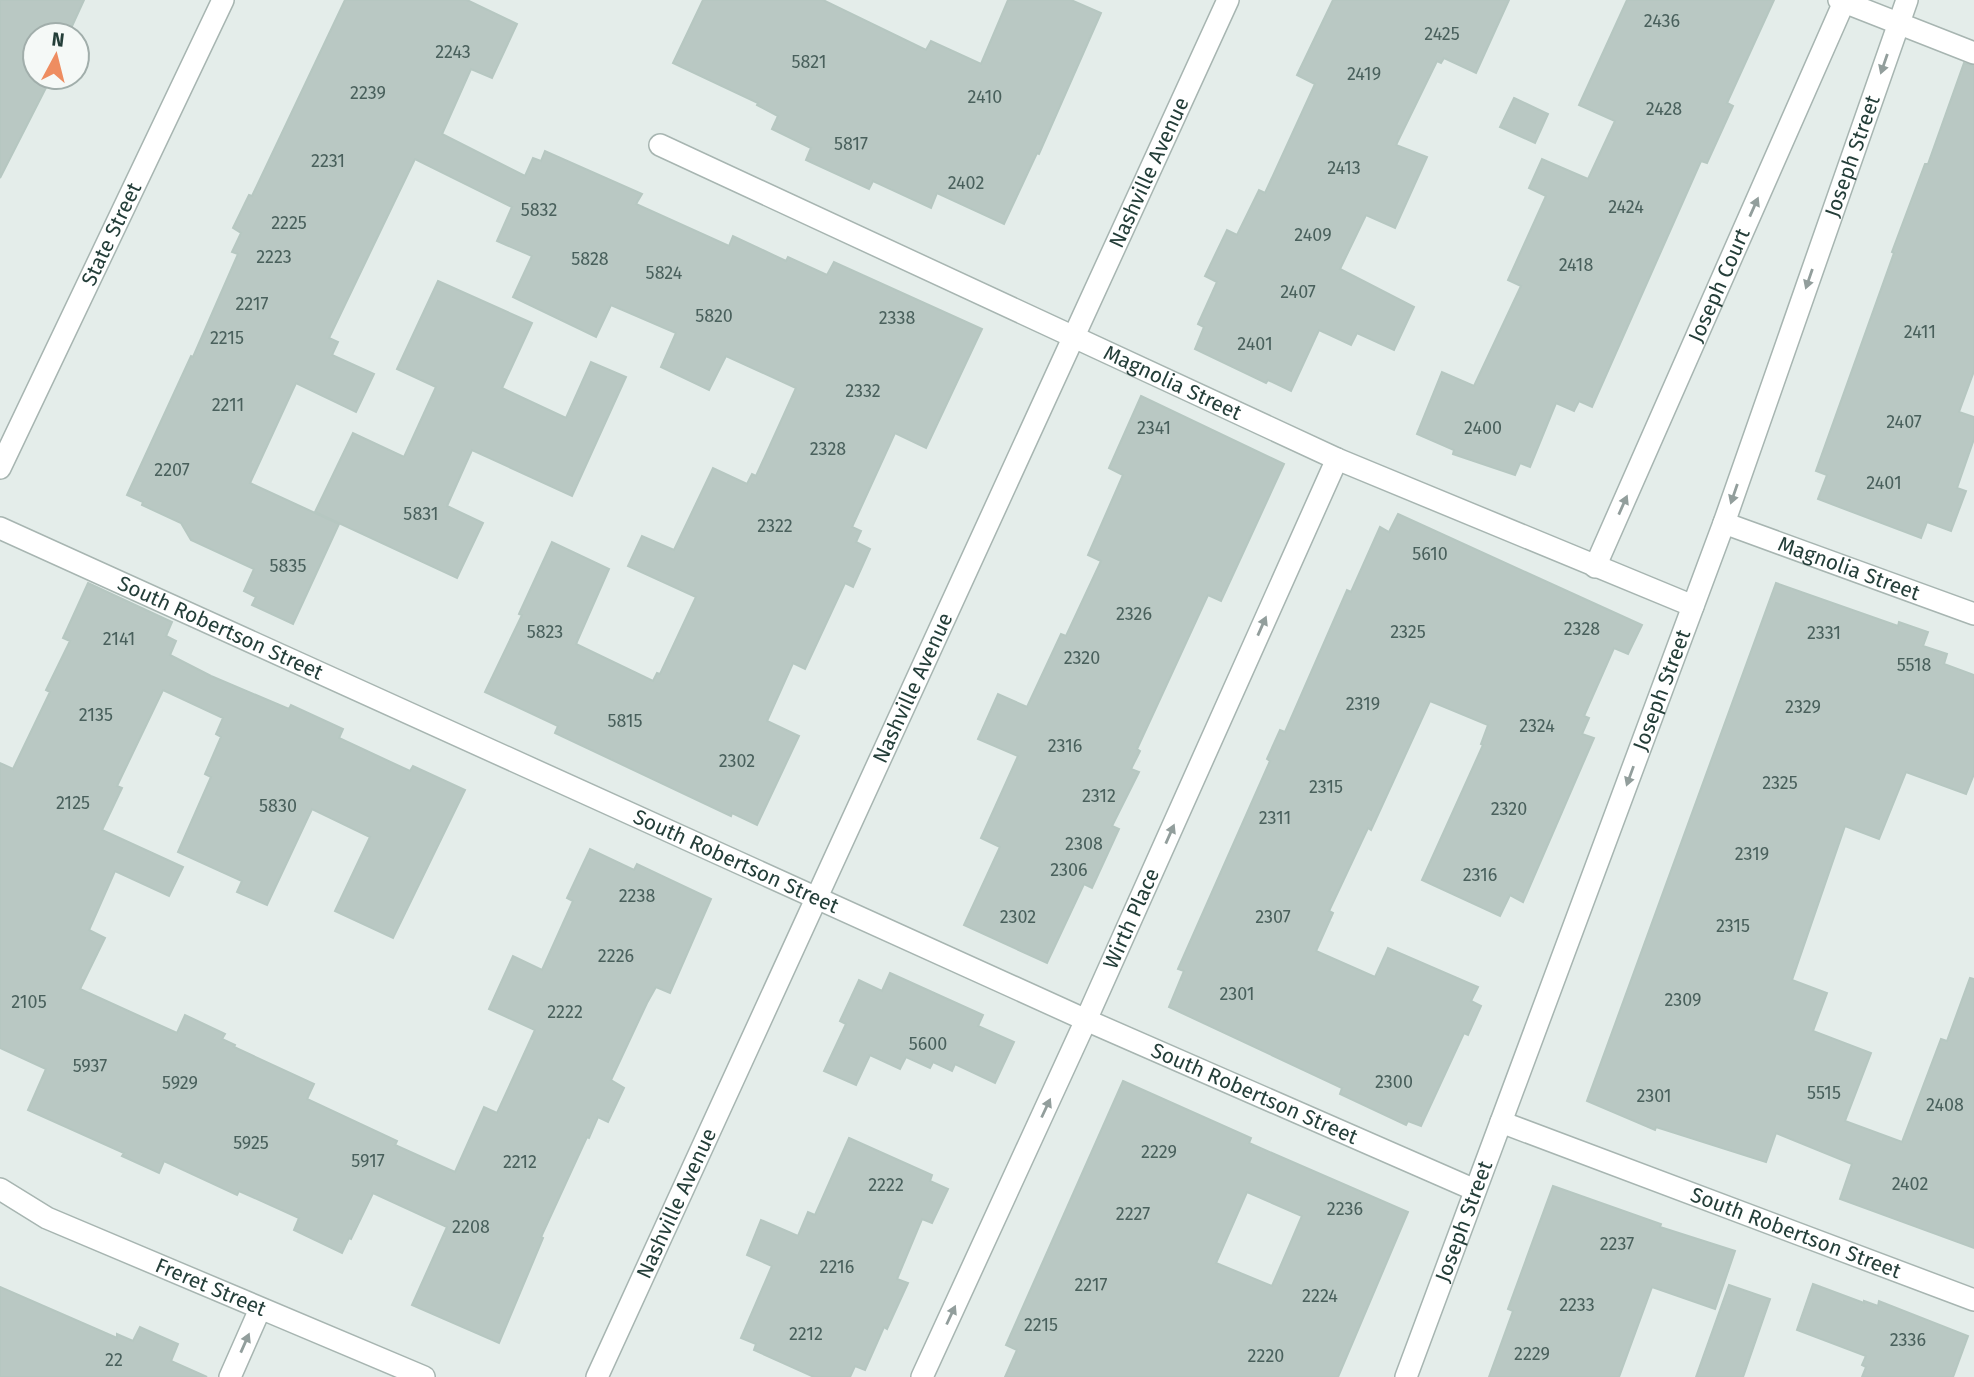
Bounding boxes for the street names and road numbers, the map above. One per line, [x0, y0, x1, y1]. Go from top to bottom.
street label: Joseph Street [1819, 91, 1886, 220]
street label: Nashville Avenue [1103, 93, 1195, 252]
street label: State Street [76, 178, 147, 290]
street label: Joseph Court [1683, 224, 1756, 346]
street label: Magnolia Street [1099, 340, 1246, 426]
street label: Magnolia Street [1774, 531, 1924, 606]
street label: South Robertson Street [114, 570, 328, 686]
street label: Nashville Avenue [867, 608, 959, 767]
street label: Joseph Street [1627, 625, 1696, 754]
street label: South Robertson Street [629, 804, 843, 919]
street label: Wirth Place [1098, 864, 1165, 973]
street label: South Robertson Street [1147, 1037, 1362, 1150]
street label: Nashville Avenue [631, 1124, 722, 1283]
street label: Joseph Street [1430, 1157, 1498, 1286]
street label: South Robertson Street [1687, 1182, 1905, 1284]
street label: Freret Street [152, 1252, 270, 1322]

